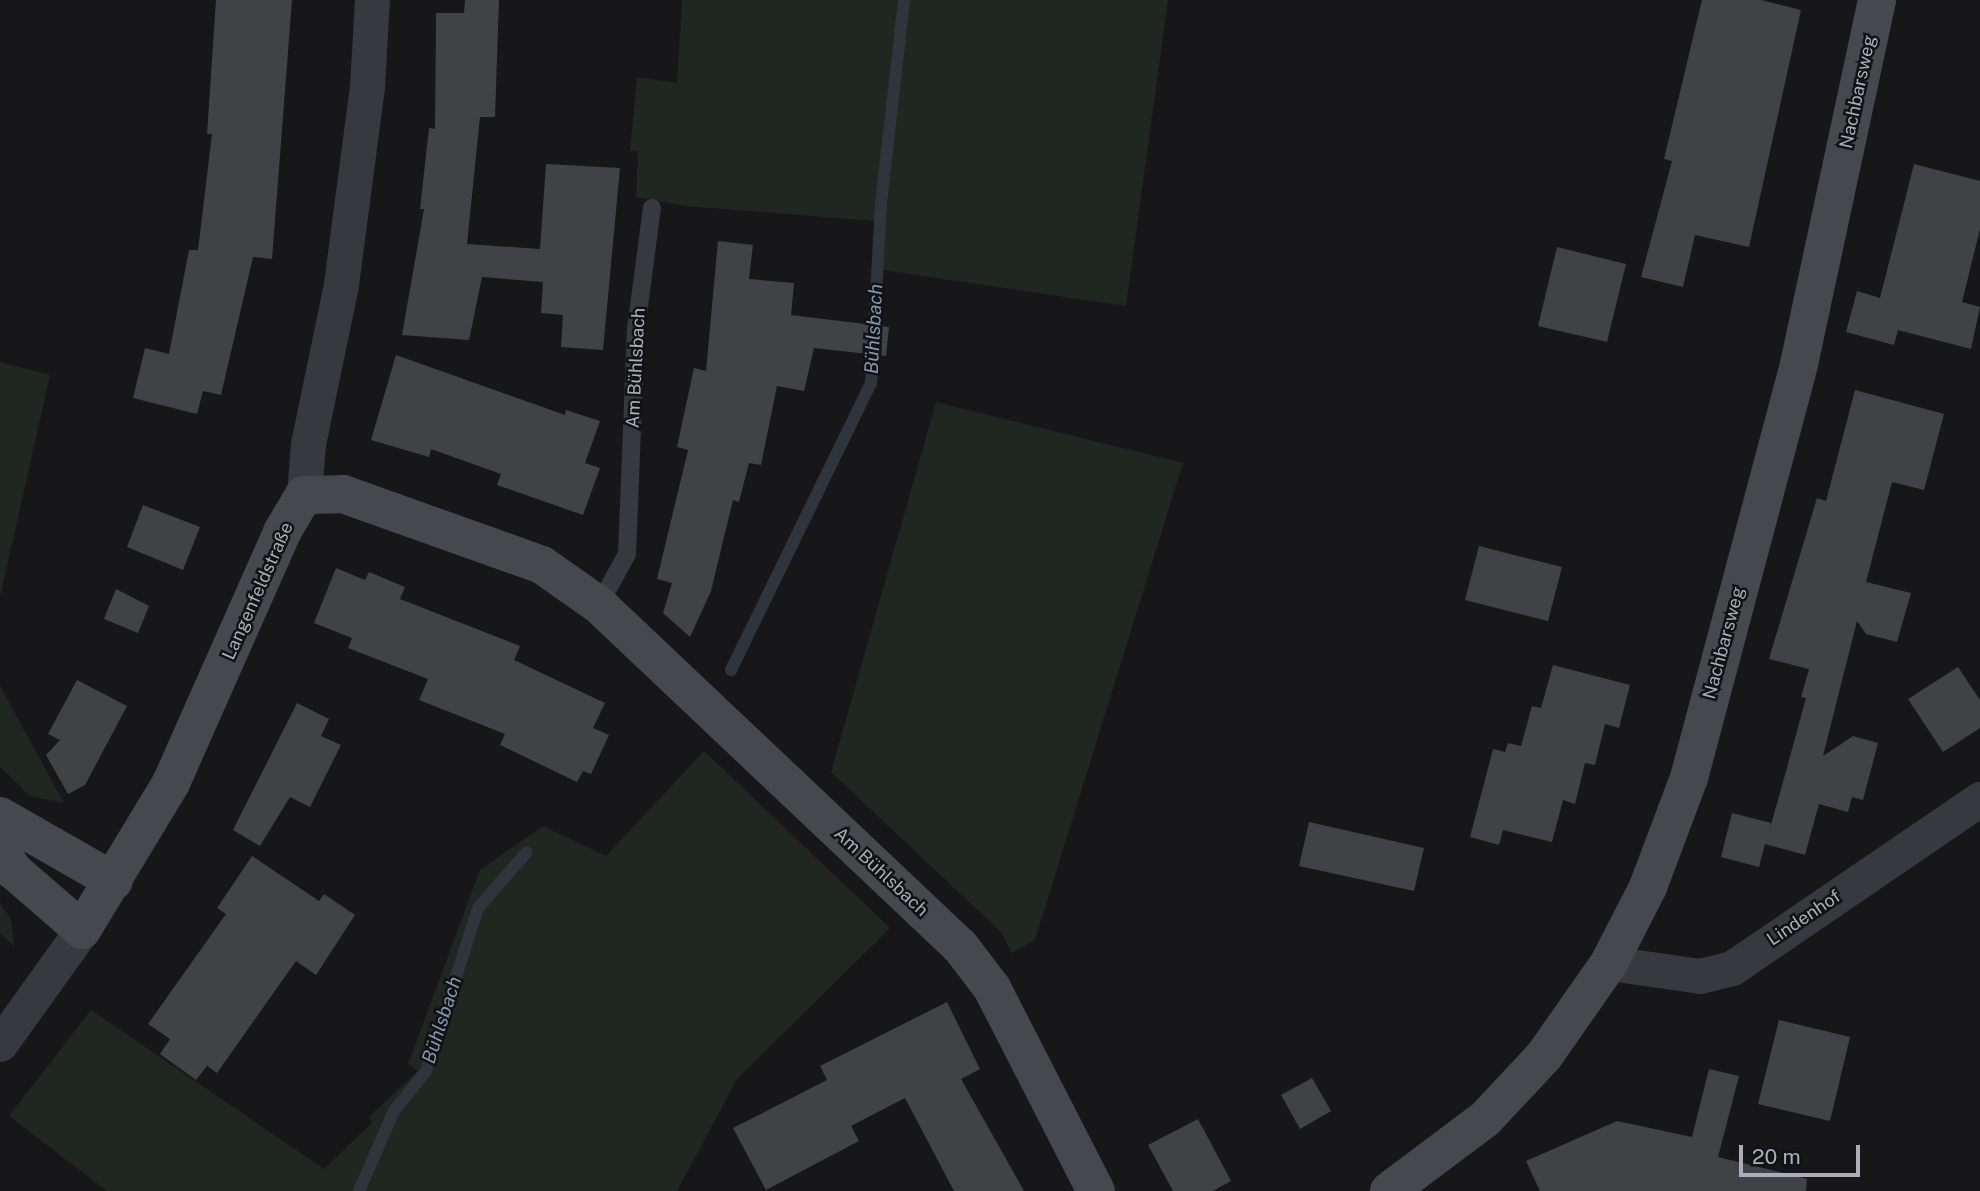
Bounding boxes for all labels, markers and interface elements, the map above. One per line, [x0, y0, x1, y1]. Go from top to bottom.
street label: Nachbarsweg [1835, 33, 1881, 151]
water label: Bühlsbach [860, 283, 888, 375]
street label: Am Bühlsbach [622, 307, 650, 429]
street label: Langenfeldstraße [218, 519, 298, 663]
street label: Nachbarsweg [1699, 585, 1749, 701]
street label: Am Bühlsbach [830, 823, 932, 921]
street label: Lindenhof [1763, 886, 1845, 950]
water label: Bühlsbach [417, 974, 467, 1066]
scale bar [1742, 1132, 1863, 1176]
text: 20 m [1752, 1144, 1801, 1169]

